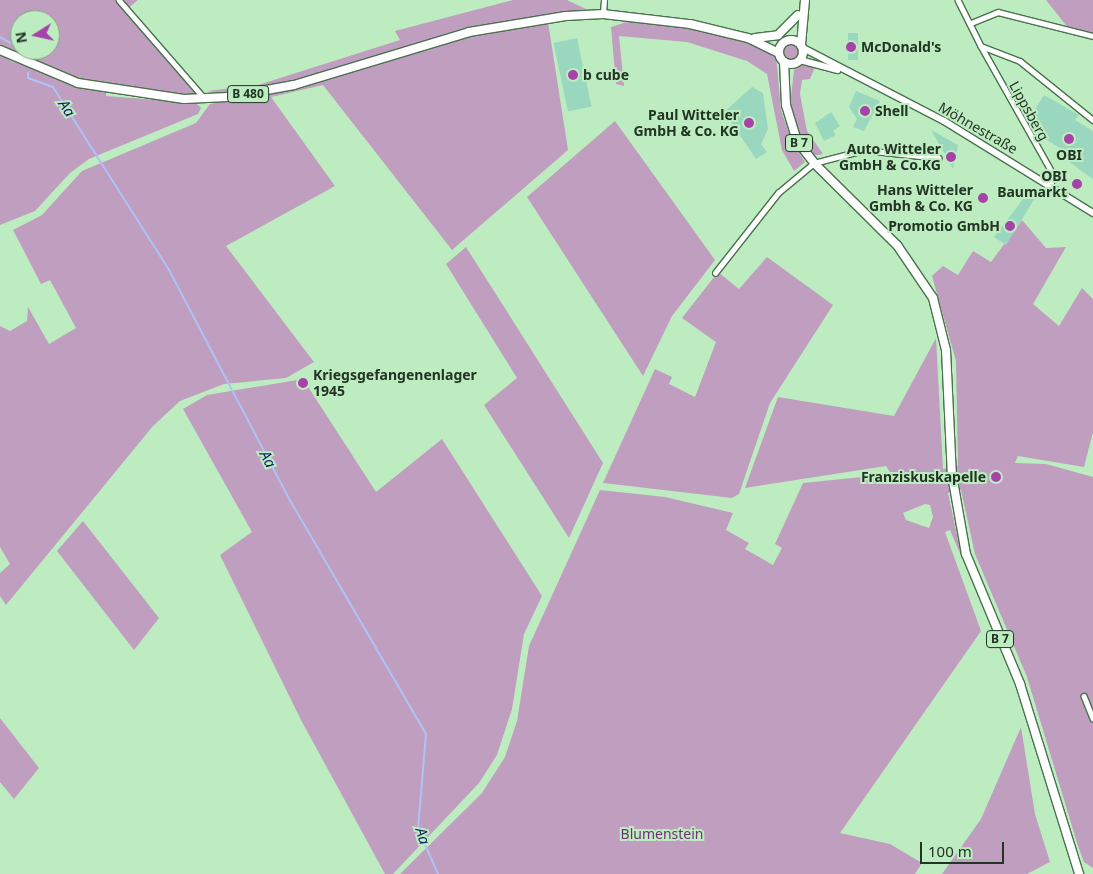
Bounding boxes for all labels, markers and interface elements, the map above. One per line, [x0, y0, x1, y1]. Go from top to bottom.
north arrow [10, 10, 60, 60]
text: N [10, 30, 31, 45]
place label: McDonald's [861, 39, 941, 55]
marker: McDonald's [845, 41, 857, 53]
place label: b cube [583, 67, 629, 83]
marker: b cube [567, 69, 579, 81]
street label: Lippsberg [1006, 78, 1052, 144]
road number: B 480 [227, 85, 269, 104]
water label: Aa [55, 96, 79, 120]
street label: Möhnestraße [936, 99, 1020, 157]
place label: Shell [875, 103, 909, 119]
marker: Shell [859, 105, 871, 117]
place label: Paul Witteler GmbH & Co. KG [633, 107, 739, 140]
marker: Paul Witteler GmbH & Co. KG [743, 117, 755, 129]
marker: OBI [1063, 133, 1075, 145]
road number: B 7 [784, 134, 814, 152]
place label: Auto Witteler GmbH & Co.KG [839, 141, 941, 174]
place label: OBI [1056, 147, 1082, 163]
marker: Auto Witteler GmbH & Co.KG [945, 151, 957, 163]
place label: OBI Baumarkt [997, 168, 1067, 200]
marker: OBI Baumarkt [1071, 178, 1083, 190]
place label: Hans Witteler Gmbh & Co. KG [869, 182, 973, 214]
marker: Hans Witteler Gmbh & Co. KG [977, 192, 989, 204]
place label: Promotio GmbH [888, 218, 1000, 234]
marker: Promotio GmbH [1004, 220, 1016, 232]
place label: Kriegsgefangenenlager 1945 [313, 367, 477, 400]
marker: Kriegsgefangenenlager 1945 [297, 377, 309, 389]
water label: Aa [256, 447, 280, 471]
place label: Franziskuskapelle [861, 469, 986, 485]
marker: Franziskuskapelle [990, 471, 1002, 483]
road number: B 7 [985, 630, 1015, 648]
water label: Aa [412, 825, 434, 847]
park label: Blumenstein [621, 826, 703, 842]
scale bar [923, 832, 1007, 864]
text: 100 m [928, 841, 972, 861]

